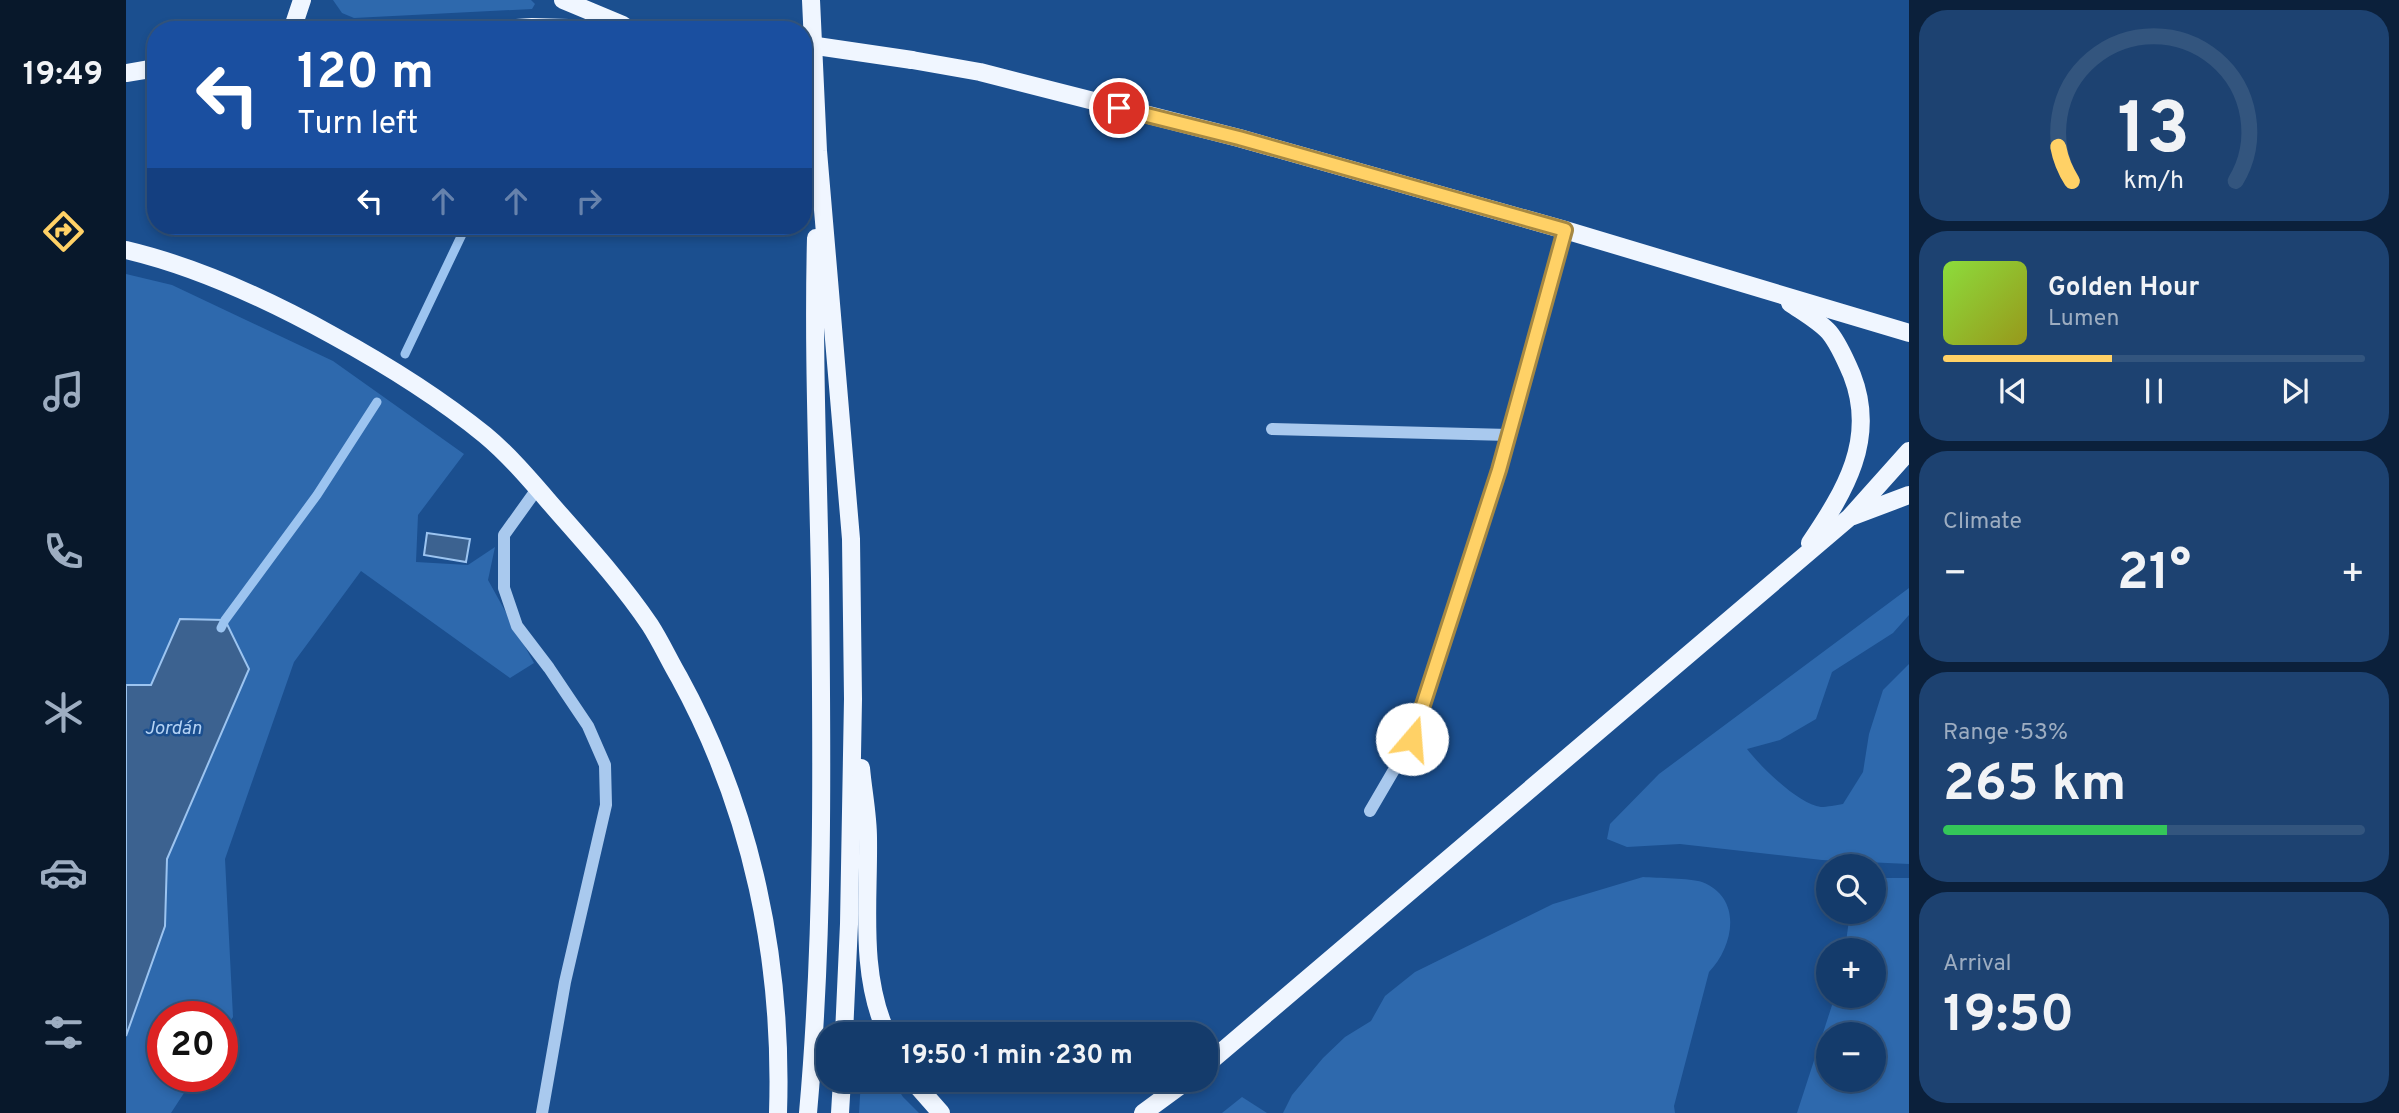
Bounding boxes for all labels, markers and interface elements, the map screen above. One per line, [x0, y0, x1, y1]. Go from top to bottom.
text: 120 m [297, 44, 434, 106]
icon: left [182, 49, 273, 140]
text: 19:49 [23, 56, 103, 96]
pin [1089, 78, 1149, 138]
text: 13 [2118, 88, 2190, 180]
icon: arrive [1100, 89, 1138, 127]
text: Turn left [297, 105, 418, 145]
text: km/h [2124, 166, 2184, 198]
icon: left [351, 182, 389, 220]
icon: ahead [424, 182, 462, 220]
icon: ahead [497, 182, 535, 220]
icon: right [570, 182, 608, 220]
icon: directions [39, 207, 88, 256]
text: Golden Hour [2048, 272, 2199, 305]
text: Lumen [2048, 305, 2119, 334]
icon: music [39, 367, 88, 416]
icon: previous [1994, 372, 2032, 410]
icon: pause [2135, 372, 2173, 410]
icon: next [2276, 372, 2314, 410]
text: Climate [1943, 508, 2022, 537]
icon: phone [39, 527, 88, 576]
text: 21° [2117, 542, 2191, 608]
text: − [1943, 551, 1968, 600]
text: + [2340, 551, 2365, 600]
icon: climate [39, 688, 88, 737]
position arrow [1375, 702, 1449, 776]
water label: Jordán [145, 717, 202, 741]
text: Range · 53% [1943, 719, 2068, 748]
text: 265 km [1943, 753, 2126, 819]
icon: car [39, 848, 88, 897]
map controls [1816, 854, 1886, 1092]
button: search [1816, 854, 1886, 924]
button: + [1816, 938, 1886, 1008]
text: Arrival [1943, 950, 2012, 979]
text: 19:50 [1943, 984, 2074, 1050]
speed limit sign: 20 [147, 1001, 238, 1092]
icon: filters [39, 1008, 88, 1057]
button: − [1816, 1022, 1886, 1092]
text: 19:50 · 1 min · 230 m [901, 1040, 1133, 1073]

